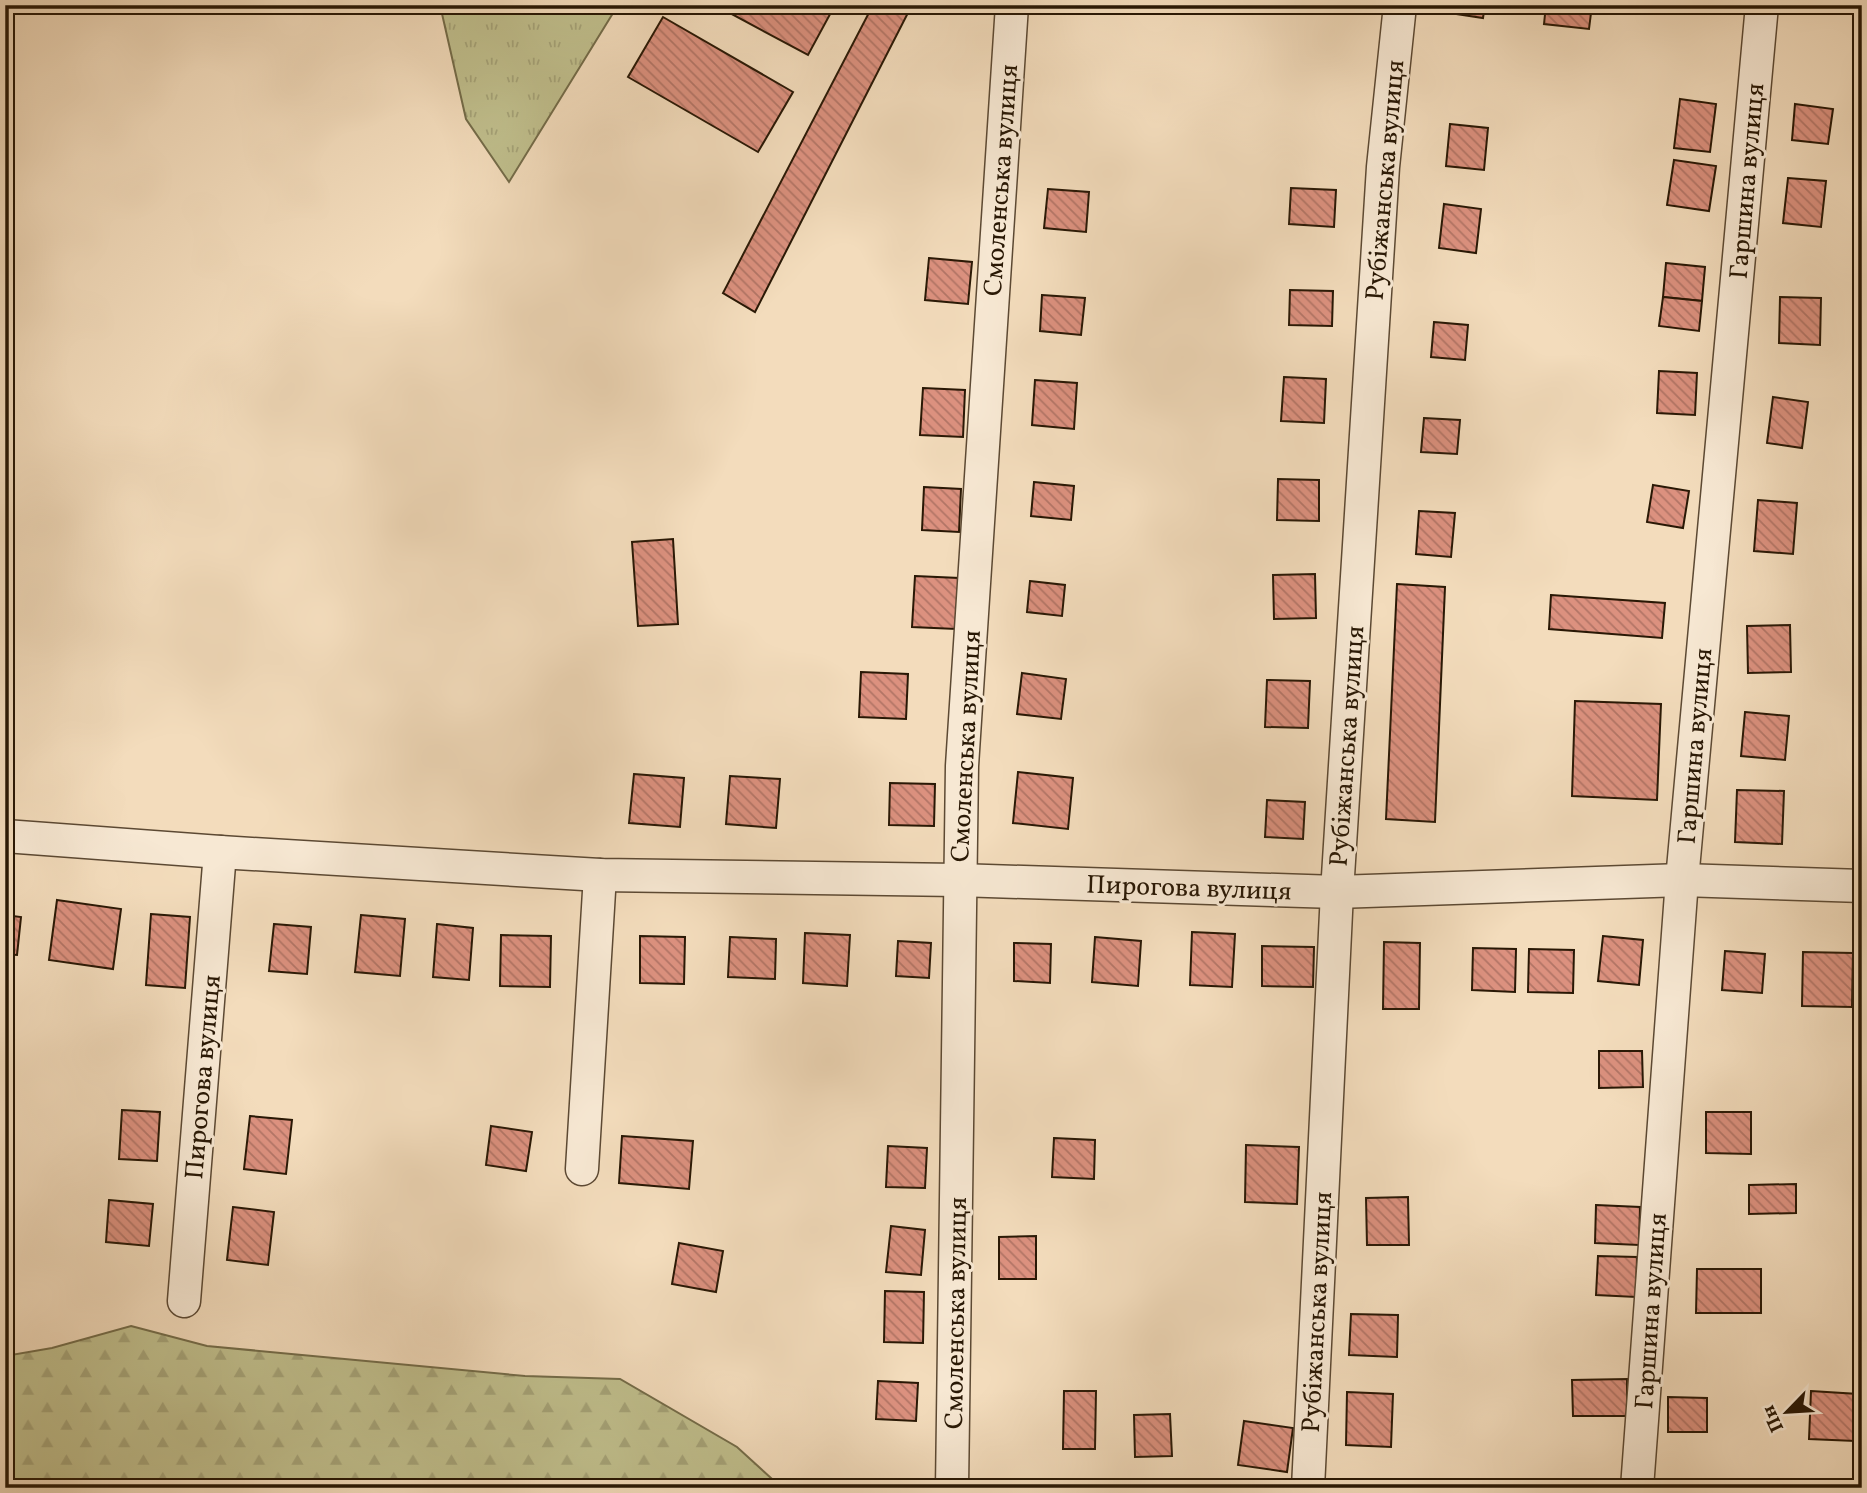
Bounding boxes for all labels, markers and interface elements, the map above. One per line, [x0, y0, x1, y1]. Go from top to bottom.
street label: Рубіжанська вулиця [1358, 58, 1414, 302]
street label: Смоленська вулиця [976, 63, 1028, 297]
street label: Гаршина вулиця [1721, 82, 1774, 281]
street label: Рубіжанська вулиця [1322, 624, 1374, 868]
street label: Смоленська вулиця [943, 629, 991, 863]
street label: Гаршина вулиця [1669, 647, 1722, 846]
street label: Пирогова вулиця [1086, 867, 1292, 911]
street label: Пирогова вулиця [177, 973, 231, 1181]
street label: Рубіжанська вулиця [1294, 1191, 1342, 1434]
street label: Смоленська вулиця [937, 1197, 977, 1430]
street label: Гаршина вулиця [1627, 1212, 1677, 1410]
north arrow [1752, 1378, 1822, 1448]
text: Пн [1756, 1401, 1791, 1436]

